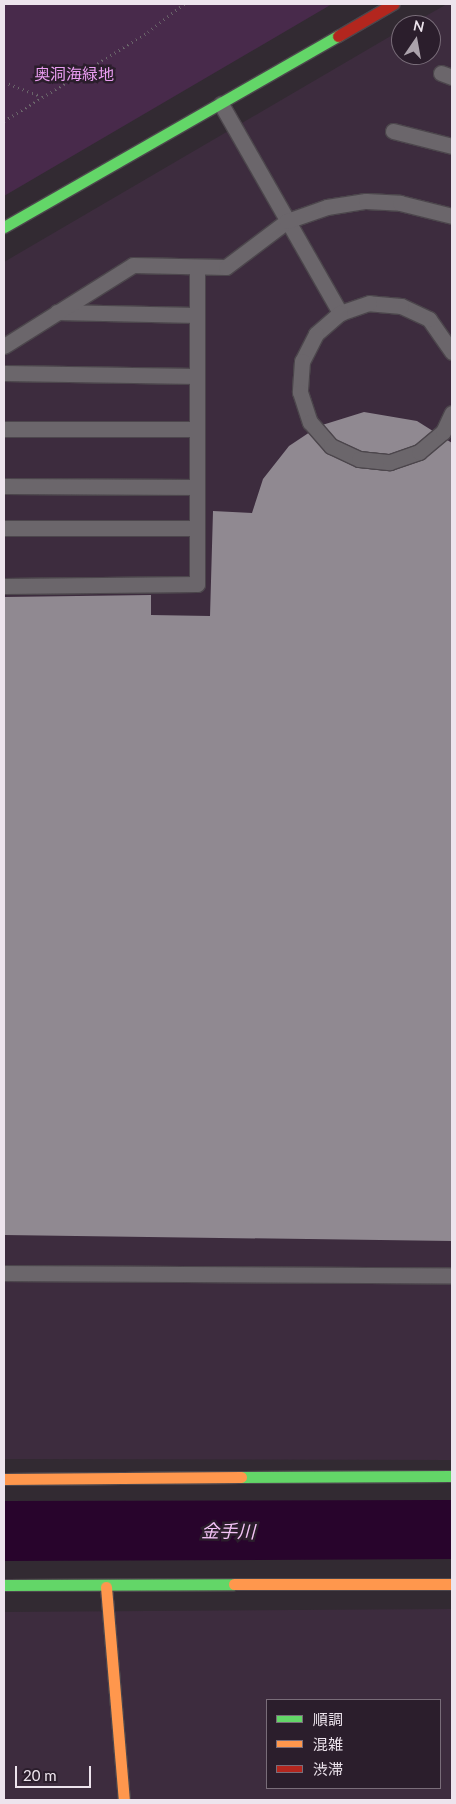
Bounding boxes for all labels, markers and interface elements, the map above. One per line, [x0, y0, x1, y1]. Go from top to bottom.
north arrow [391, 15, 441, 65]
text: N [412, 16, 426, 35]
park label: 奥洞海緑地 [34, 64, 114, 84]
water label: 金手川 [201, 1520, 255, 1542]
legend [266, 1699, 441, 1789]
text: 順調 [313, 1710, 343, 1728]
text: 混雑 [313, 1735, 343, 1753]
scale bar [18, 1756, 94, 1788]
text: 渋滞 [313, 1760, 343, 1778]
text: 20 m [23, 1766, 57, 1784]

